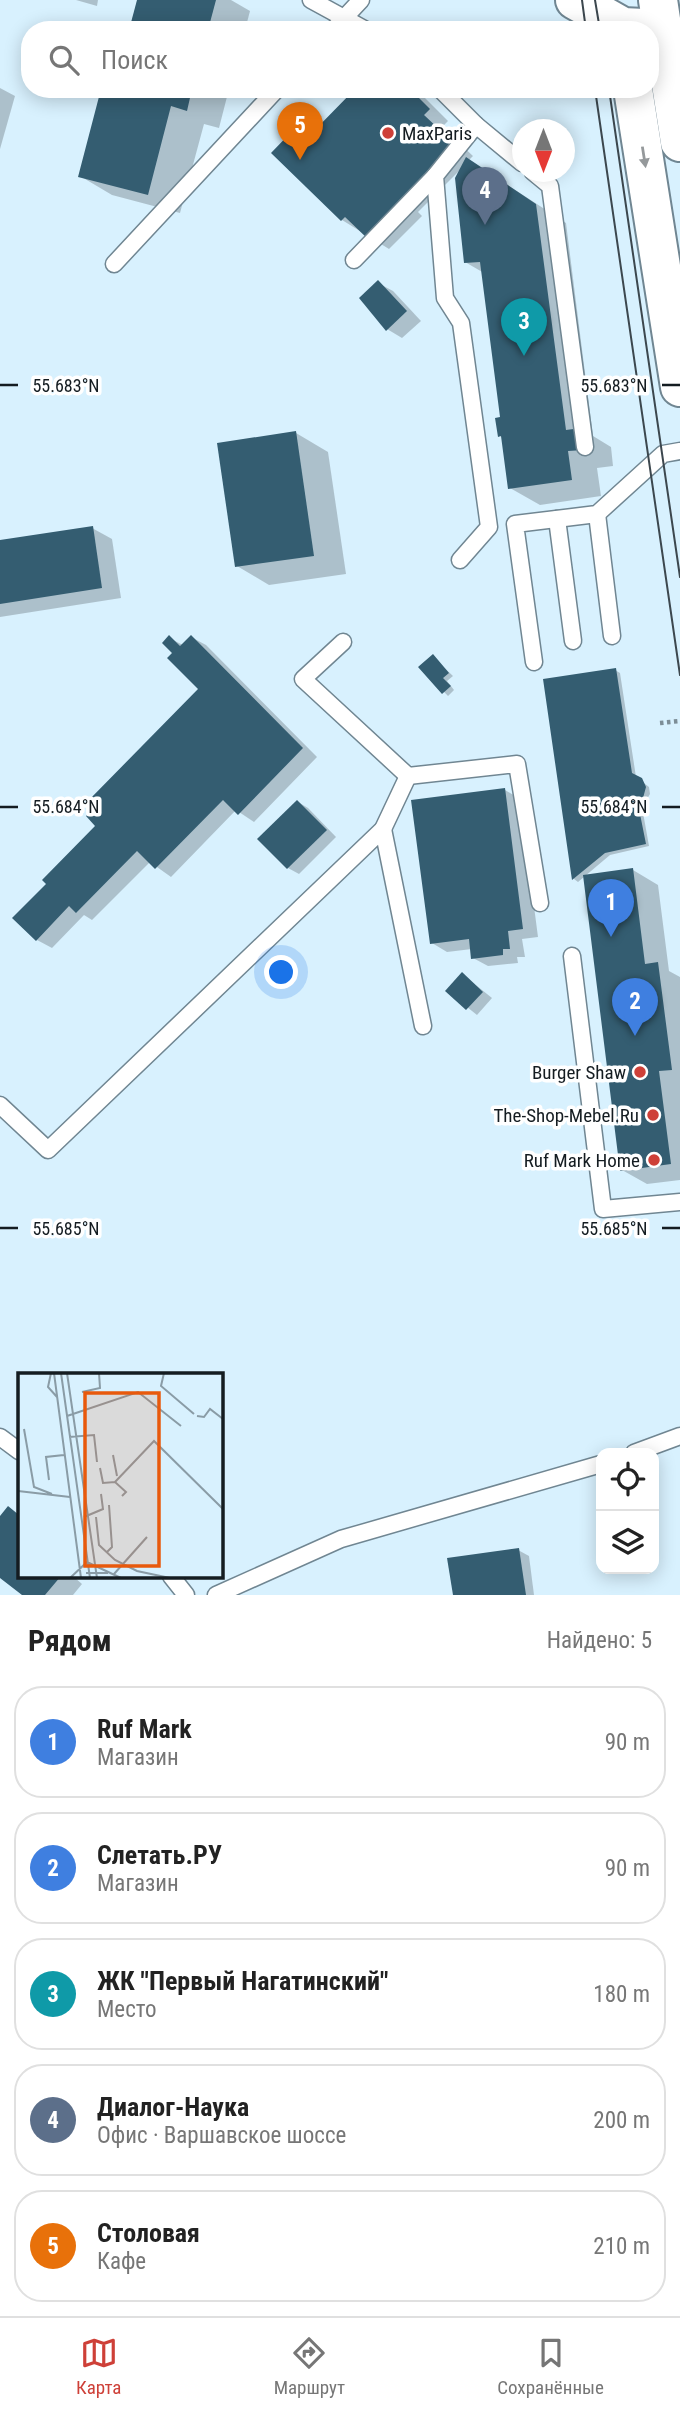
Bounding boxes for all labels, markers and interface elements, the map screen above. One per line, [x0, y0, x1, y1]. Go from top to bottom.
search box [21, 21, 659, 98]
icon: search [45, 41, 83, 79]
text: Поиск [101, 45, 168, 75]
pin: 5 [277, 102, 323, 160]
north arrow [512, 119, 575, 182]
place label: MaxParis [402, 122, 472, 145]
marker: MaxParis [380, 125, 396, 141]
one-way arrow [639, 146, 650, 168]
pin: 4 [462, 167, 508, 225]
pin: 3 [501, 298, 547, 356]
text: 55.683°N [32, 375, 100, 396]
text: 55.683°N [580, 375, 648, 396]
text: 55.684°N [32, 796, 100, 817]
text: 55.684°N [580, 796, 648, 817]
pin: 1 [588, 879, 634, 937]
your location [264, 955, 298, 989]
pin: 2 [612, 978, 658, 1036]
place label: Burger Shaw [532, 1061, 626, 1084]
marker: Burger Shaw [632, 1064, 648, 1080]
place label: The-Shop-Mebel.Ru [493, 1104, 639, 1127]
marker: The-Shop-Mebel.Ru [645, 1107, 661, 1123]
place label: Ruf Mark Home [524, 1149, 640, 1172]
marker: Ruf Mark Home [646, 1152, 662, 1168]
text: 55.685°N [32, 1218, 100, 1239]
text: 55.685°N [580, 1218, 648, 1239]
inset map [18, 1373, 222, 1577]
map controls [596, 1448, 659, 1574]
button: locate [596, 1448, 659, 1511]
button: layers [596, 1511, 659, 1574]
text: Рядом [28, 1623, 112, 1658]
text: Найдено: 5 [547, 1627, 652, 1654]
text: Ruf Mark [97, 1714, 192, 1744]
text: 1 [47, 1729, 59, 1756]
text: 90 m [605, 1729, 650, 1756]
text: Магазин [97, 1744, 179, 1771]
text: Слетать.РУ [97, 1840, 222, 1870]
text: 2 [47, 1855, 59, 1882]
text: 90 m [605, 1855, 650, 1882]
text: Магазин [97, 1870, 179, 1897]
text: ЖК "Первый Нагатинский" [97, 1966, 388, 1996]
text: 3 [47, 1981, 59, 2008]
text: 180 m [593, 1981, 650, 2008]
text: Место [97, 1996, 157, 2023]
text: Диалог-Наука [97, 2092, 249, 2122]
text: 4 [47, 2107, 59, 2134]
text: 200 m [593, 2107, 650, 2134]
text: Офис · Варшавское шоссе [97, 2122, 346, 2149]
text: Столовая [97, 2218, 200, 2248]
text: 5 [47, 2233, 59, 2260]
text: 210 m [593, 2233, 650, 2260]
text: Кафе [97, 2248, 146, 2275]
tab: Карта [76, 2334, 121, 2399]
tab: Маршрут [274, 2334, 345, 2399]
tab: Сохранённые [497, 2334, 604, 2399]

